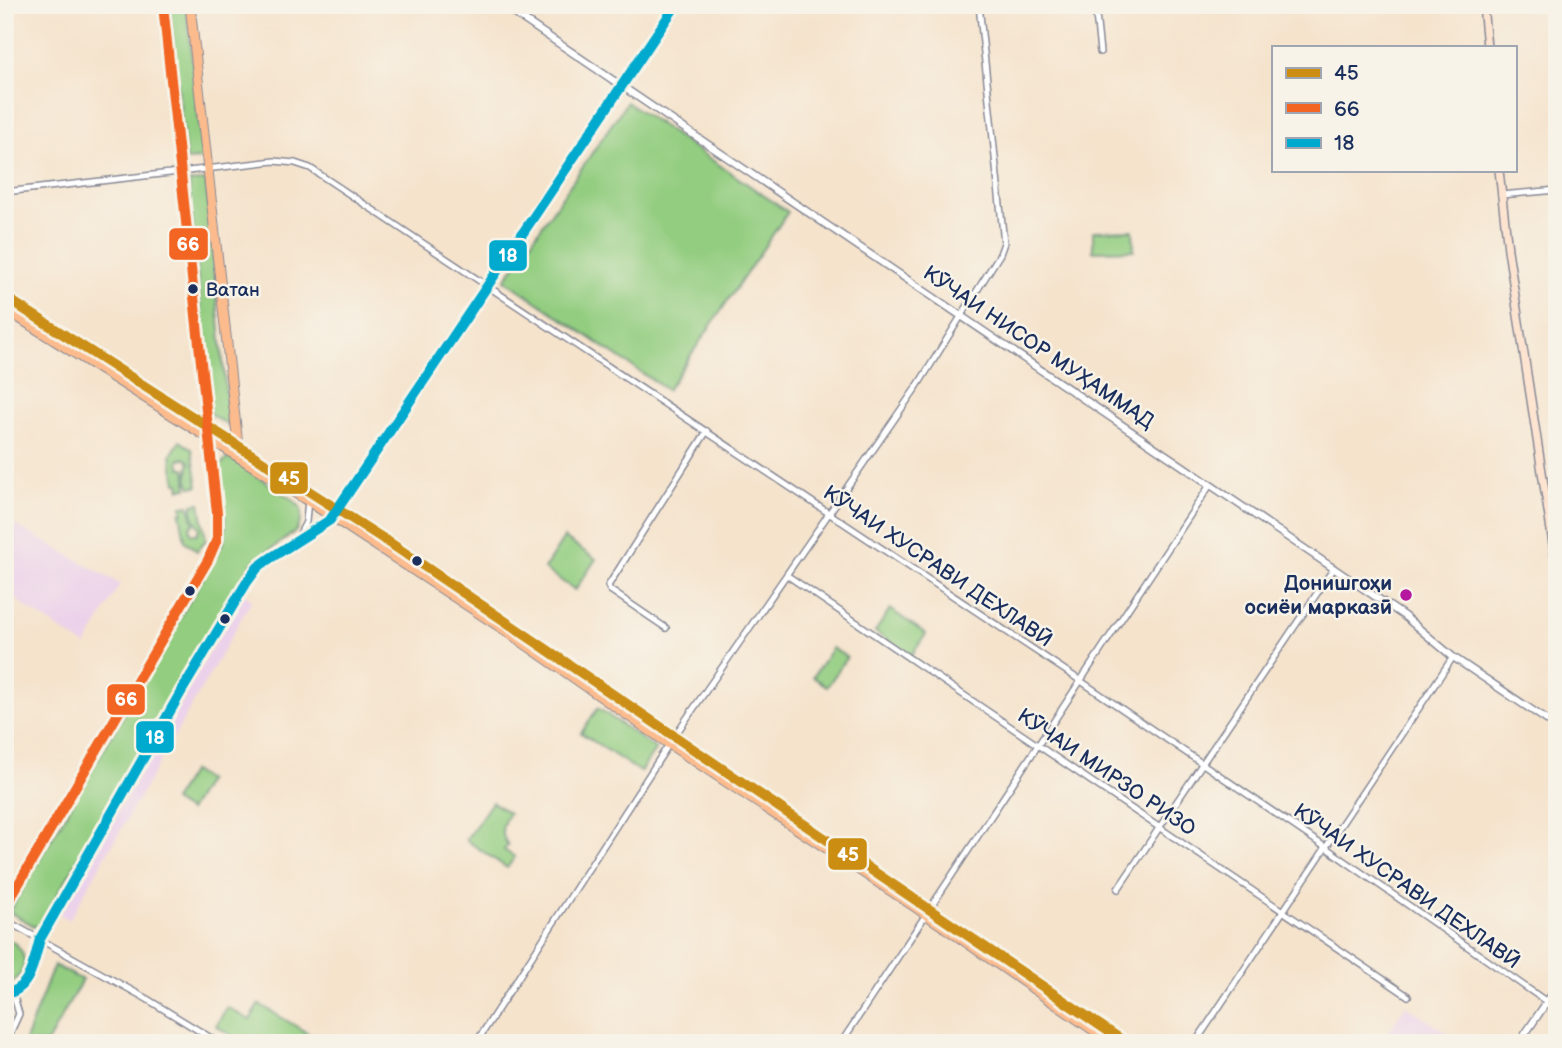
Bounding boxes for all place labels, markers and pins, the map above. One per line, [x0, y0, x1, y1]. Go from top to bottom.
place label: Ватан [206, 279, 260, 302]
marker: Ватан [186, 282, 200, 296]
unlabelled marker [410, 554, 424, 568]
place label: Донишгоҳи осиёи марказӣ [1245, 571, 1392, 620]
unlabelled marker [183, 584, 197, 598]
marker: Донишгоҳи осиёи марказӣ [1398, 587, 1414, 603]
unlabelled marker [218, 612, 232, 626]

